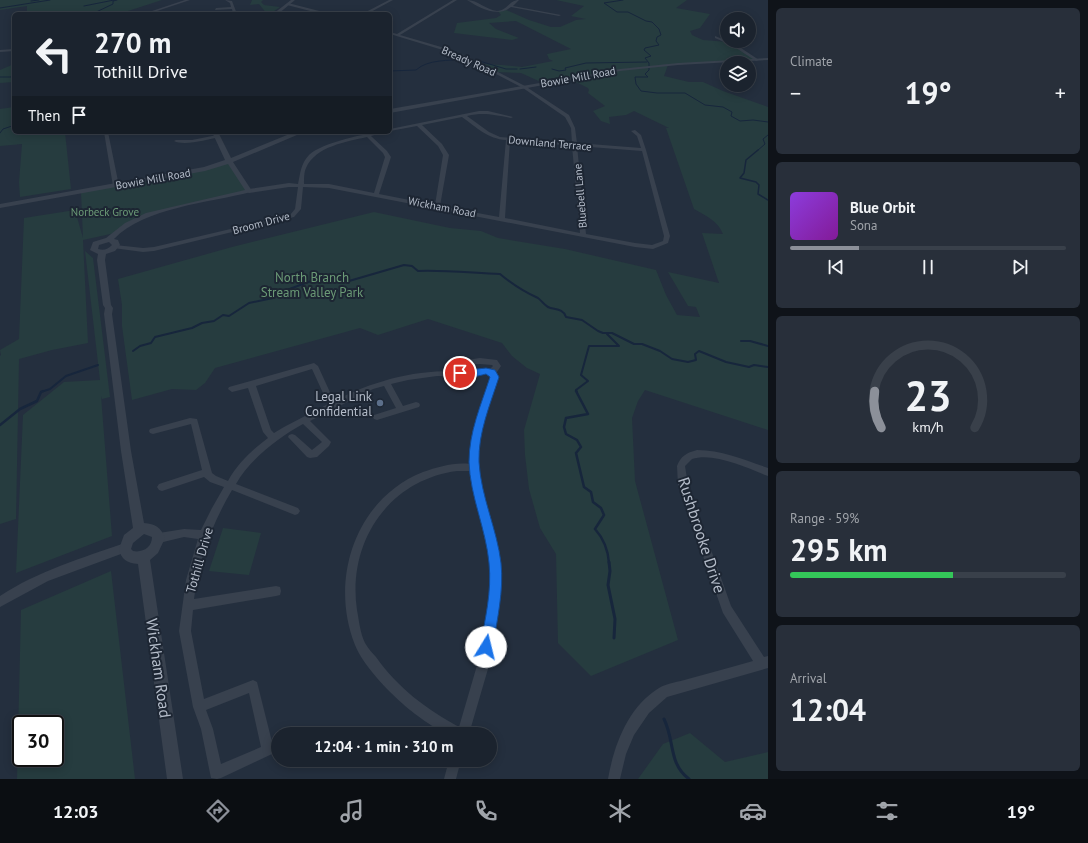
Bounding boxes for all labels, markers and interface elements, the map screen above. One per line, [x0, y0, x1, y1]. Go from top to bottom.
map controls [720, 12, 756, 92]
button: sound [720, 12, 756, 48]
text: 270 m [94, 24, 171, 61]
icon: left [28, 28, 80, 80]
street label: Bready Road [440, 43, 498, 79]
text: Climate [790, 53, 833, 70]
button: layers [720, 56, 756, 92]
text: Tothill Drive [94, 60, 188, 83]
street label: Bowie Mill Road [539, 63, 617, 90]
text: 19° [904, 73, 952, 112]
text: − [790, 79, 801, 107]
text: + [1055, 79, 1066, 107]
icon: arrive [68, 104, 90, 126]
text: Then [28, 106, 60, 125]
street label: Downland Terrace [508, 132, 593, 154]
street label: Bluebell Lane [570, 163, 590, 229]
street label: Bowie Mill Road [114, 165, 192, 192]
street label: Wickham Road [407, 194, 477, 220]
text: Blue Orbit [850, 198, 915, 217]
park label: Norbeck Grove [71, 205, 140, 219]
street label: Broom Drive [231, 209, 291, 237]
text: Sona [850, 217, 877, 234]
icon: previous [825, 256, 847, 278]
icon: pause [917, 256, 939, 278]
icon: next [1009, 256, 1031, 278]
park label: North Branch Stream Valley Park [261, 269, 364, 301]
pin [443, 356, 477, 390]
icon: arrive [449, 362, 471, 384]
text: 23 [904, 368, 952, 421]
place label: Legal Link Confidential [305, 388, 373, 420]
marker: Legal Link Confidential [375, 398, 385, 408]
text: km/h [912, 416, 944, 435]
street label: Rushbrooke Drive [674, 475, 730, 595]
text: Range · 59% [790, 510, 859, 527]
street label: Tothill Drive [182, 525, 217, 595]
text: 295 km [790, 530, 888, 569]
street label: Wickham Road [142, 617, 176, 719]
position arrow [465, 626, 507, 668]
text: Arrival [790, 670, 826, 687]
text: 12:04 [790, 690, 866, 729]
speed limit sign: 30 [12, 715, 64, 767]
text: 12:04 · 1 min · 310 m [315, 737, 453, 756]
icon: directions [204, 797, 232, 825]
icon: music [338, 797, 366, 825]
icon: phone [472, 797, 500, 825]
icon: climate [606, 797, 634, 825]
icon: car [739, 797, 767, 825]
icon: filters [873, 797, 901, 825]
text: 12:03 [53, 800, 99, 823]
text: 19° [1007, 800, 1035, 823]

